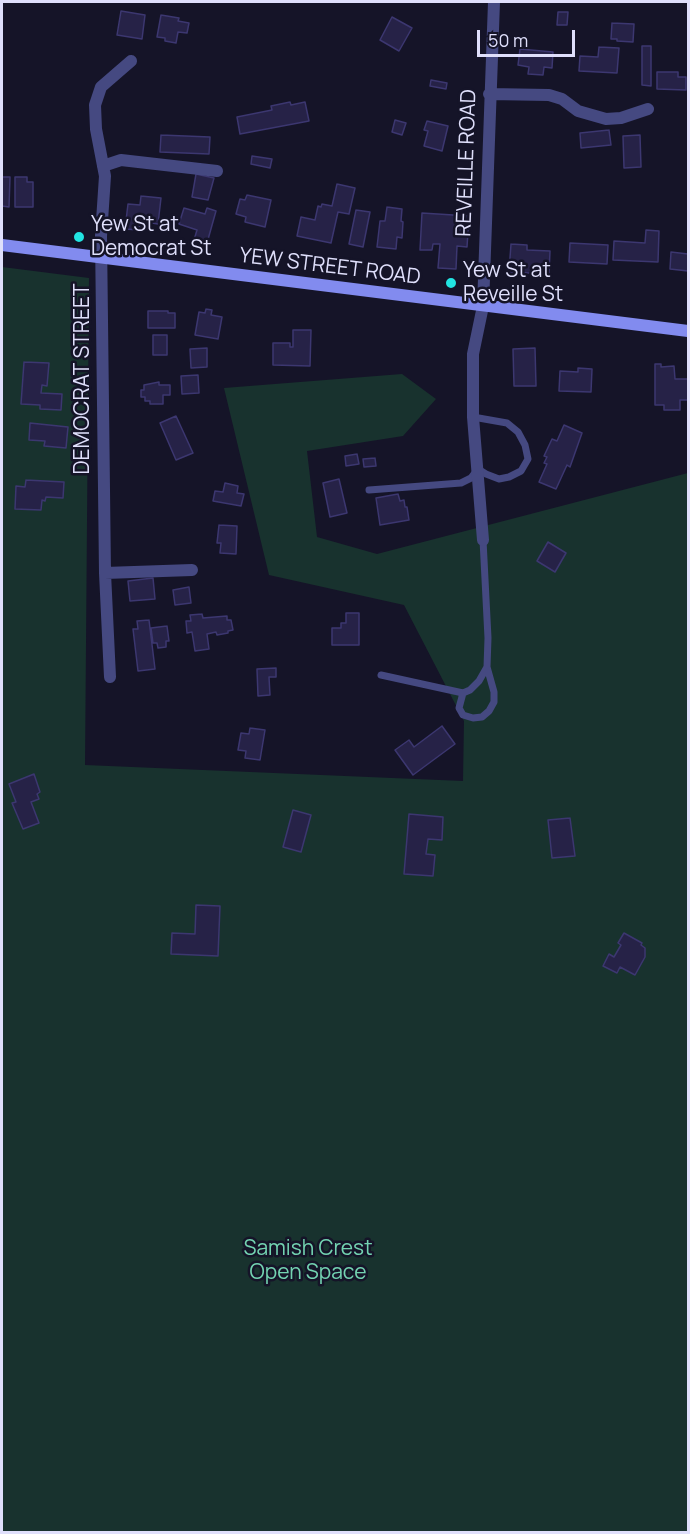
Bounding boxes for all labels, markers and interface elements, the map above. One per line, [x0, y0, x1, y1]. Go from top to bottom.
scale bar [480, 18, 578, 56]
text: 50 m [488, 28, 528, 52]
street label: REVEILLE ROAD [452, 89, 482, 237]
place label: Yew St at Democrat St [91, 212, 212, 262]
marker: Yew St at Democrat St [72, 230, 86, 244]
street label: YEW STREET ROAD [238, 243, 422, 291]
place label: Yew St at Reveille St [463, 258, 563, 308]
marker: Yew St at Reveille St [444, 276, 458, 290]
street label: DEMOCRAT STREET [70, 283, 96, 475]
park label: Samish Crest Open Space [243, 1236, 373, 1286]

